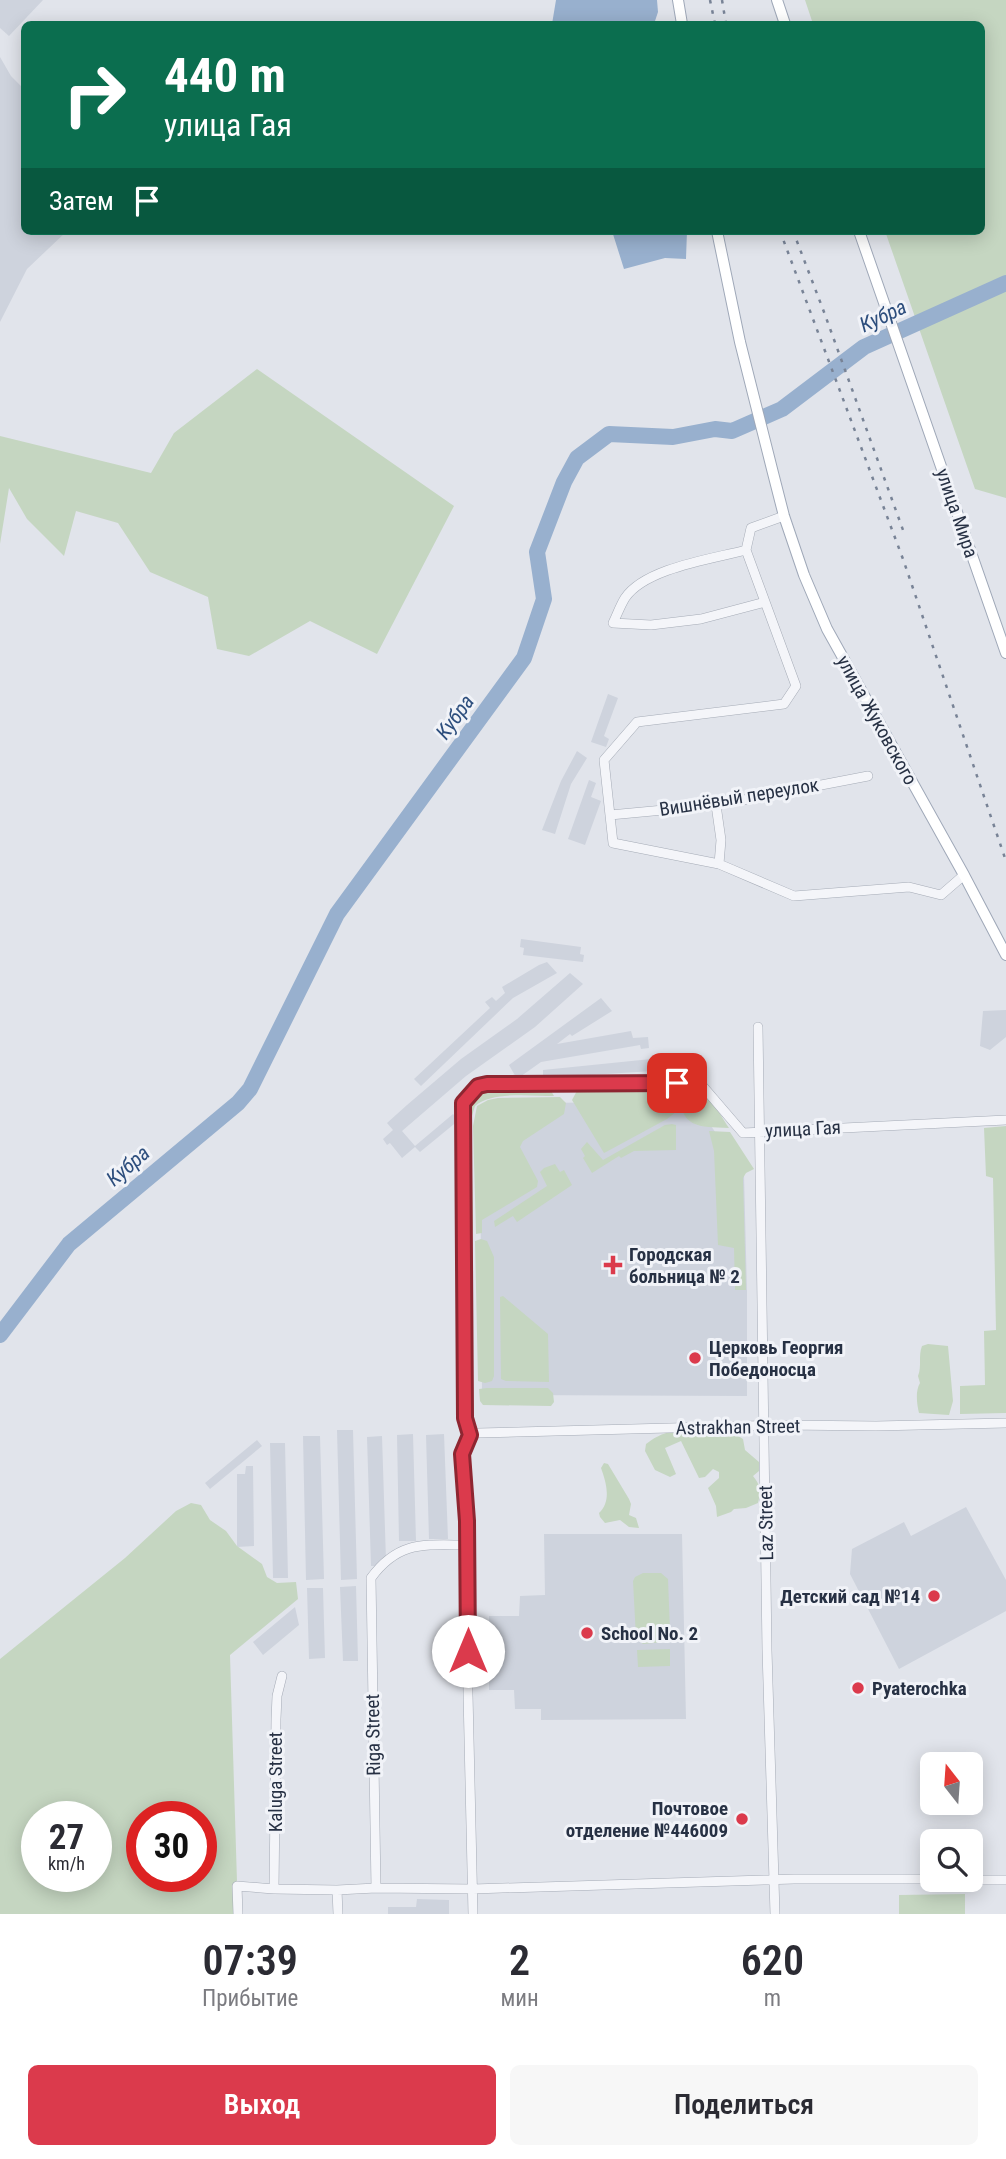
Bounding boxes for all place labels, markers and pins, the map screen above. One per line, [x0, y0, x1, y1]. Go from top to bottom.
pin [647, 1053, 707, 1113]
place label: Городская больница № 2 [629, 1243, 740, 1288]
marker: Городская больница № 2 [603, 1255, 623, 1275]
place label: Церковь Георгия Победоносца [709, 1336, 843, 1381]
marker: Церковь Георгия Победоносца [687, 1350, 703, 1366]
place label: Детский сад №14 [780, 1585, 920, 1608]
marker: Детский сад №14 [926, 1588, 942, 1604]
place label: School No. 2 [601, 1622, 698, 1645]
marker: School No. 2 [579, 1625, 595, 1641]
place label: Pyaterochka [872, 1677, 967, 1700]
marker: Pyaterochka [850, 1680, 866, 1696]
place label: Почтовое отделение №446009 [566, 1797, 728, 1842]
marker: Почтовое отделение №446009 [734, 1811, 750, 1827]

